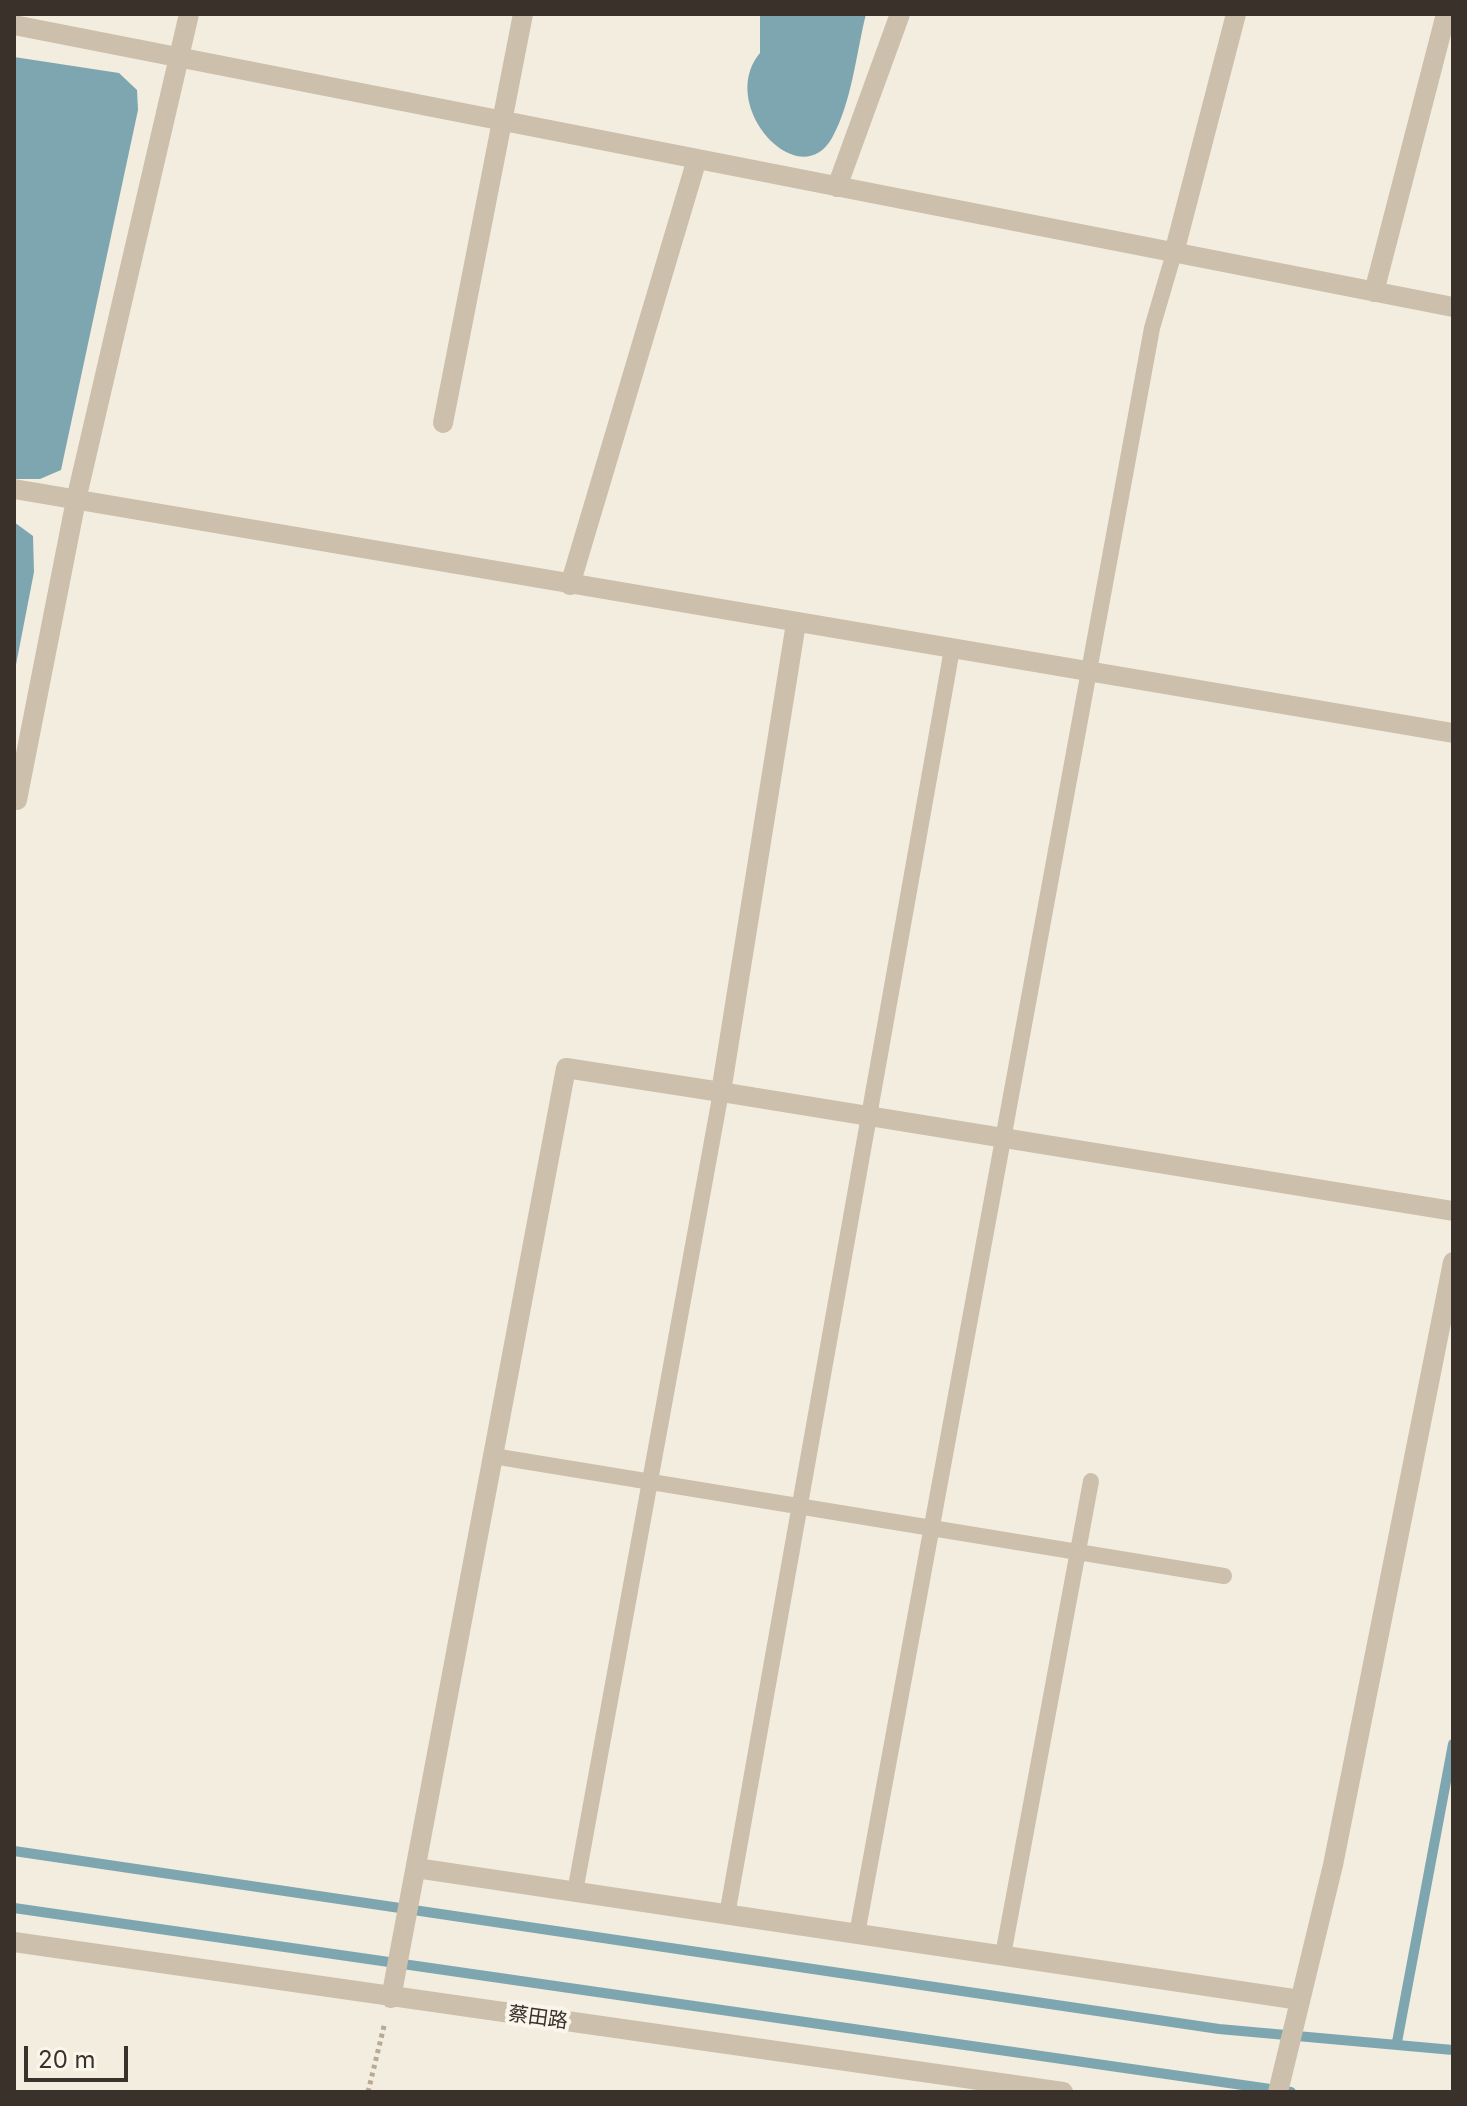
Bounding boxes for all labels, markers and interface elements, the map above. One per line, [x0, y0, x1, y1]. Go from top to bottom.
street label: 蔡田路 [507, 2002, 569, 2034]
scale bar [28, 2030, 132, 2080]
text: 20 m [38, 2045, 96, 2074]

